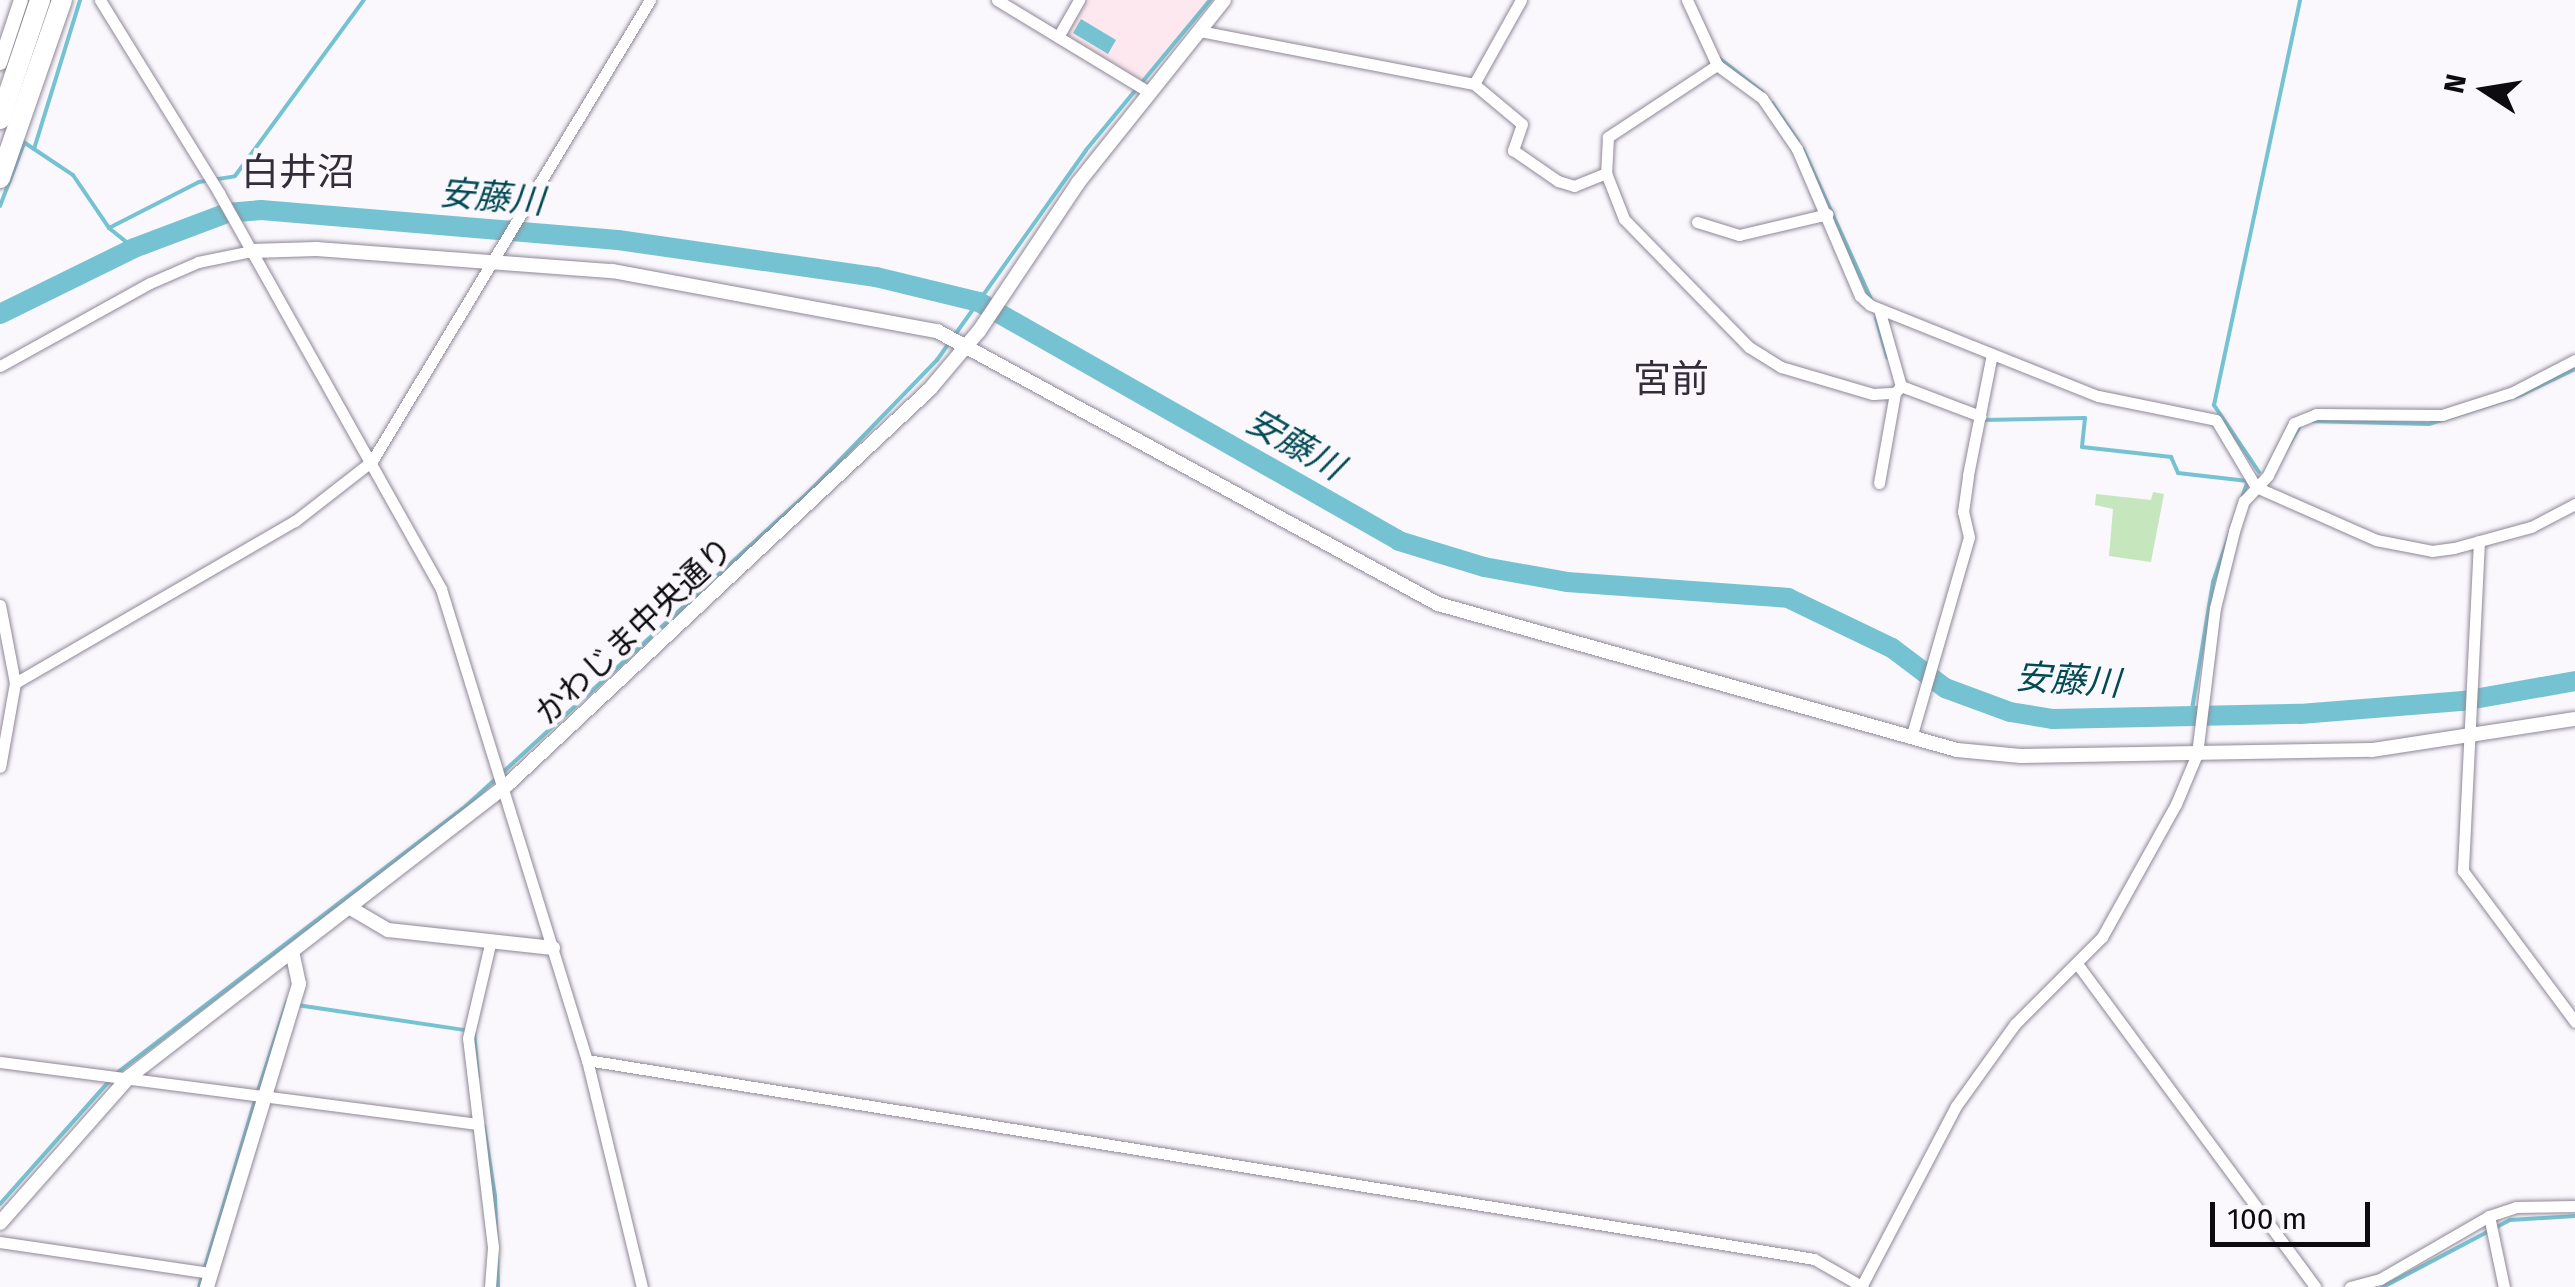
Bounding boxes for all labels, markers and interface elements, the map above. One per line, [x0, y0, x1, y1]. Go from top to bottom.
north arrow [2435, 40, 2535, 140]
text: N [2437, 71, 2473, 96]
district label: 白井沼 [241, 150, 355, 196]
water label: 安藤川 [438, 172, 546, 222]
district label: 宮前 [1633, 357, 1709, 403]
water label: 安藤川 [1239, 400, 1351, 488]
street label: かわじま中央通り [527, 530, 741, 732]
water label: 安藤川 [2014, 655, 2122, 705]
scale bar [2215, 1182, 2375, 1244]
text: 100 m [2227, 1201, 2307, 1237]

